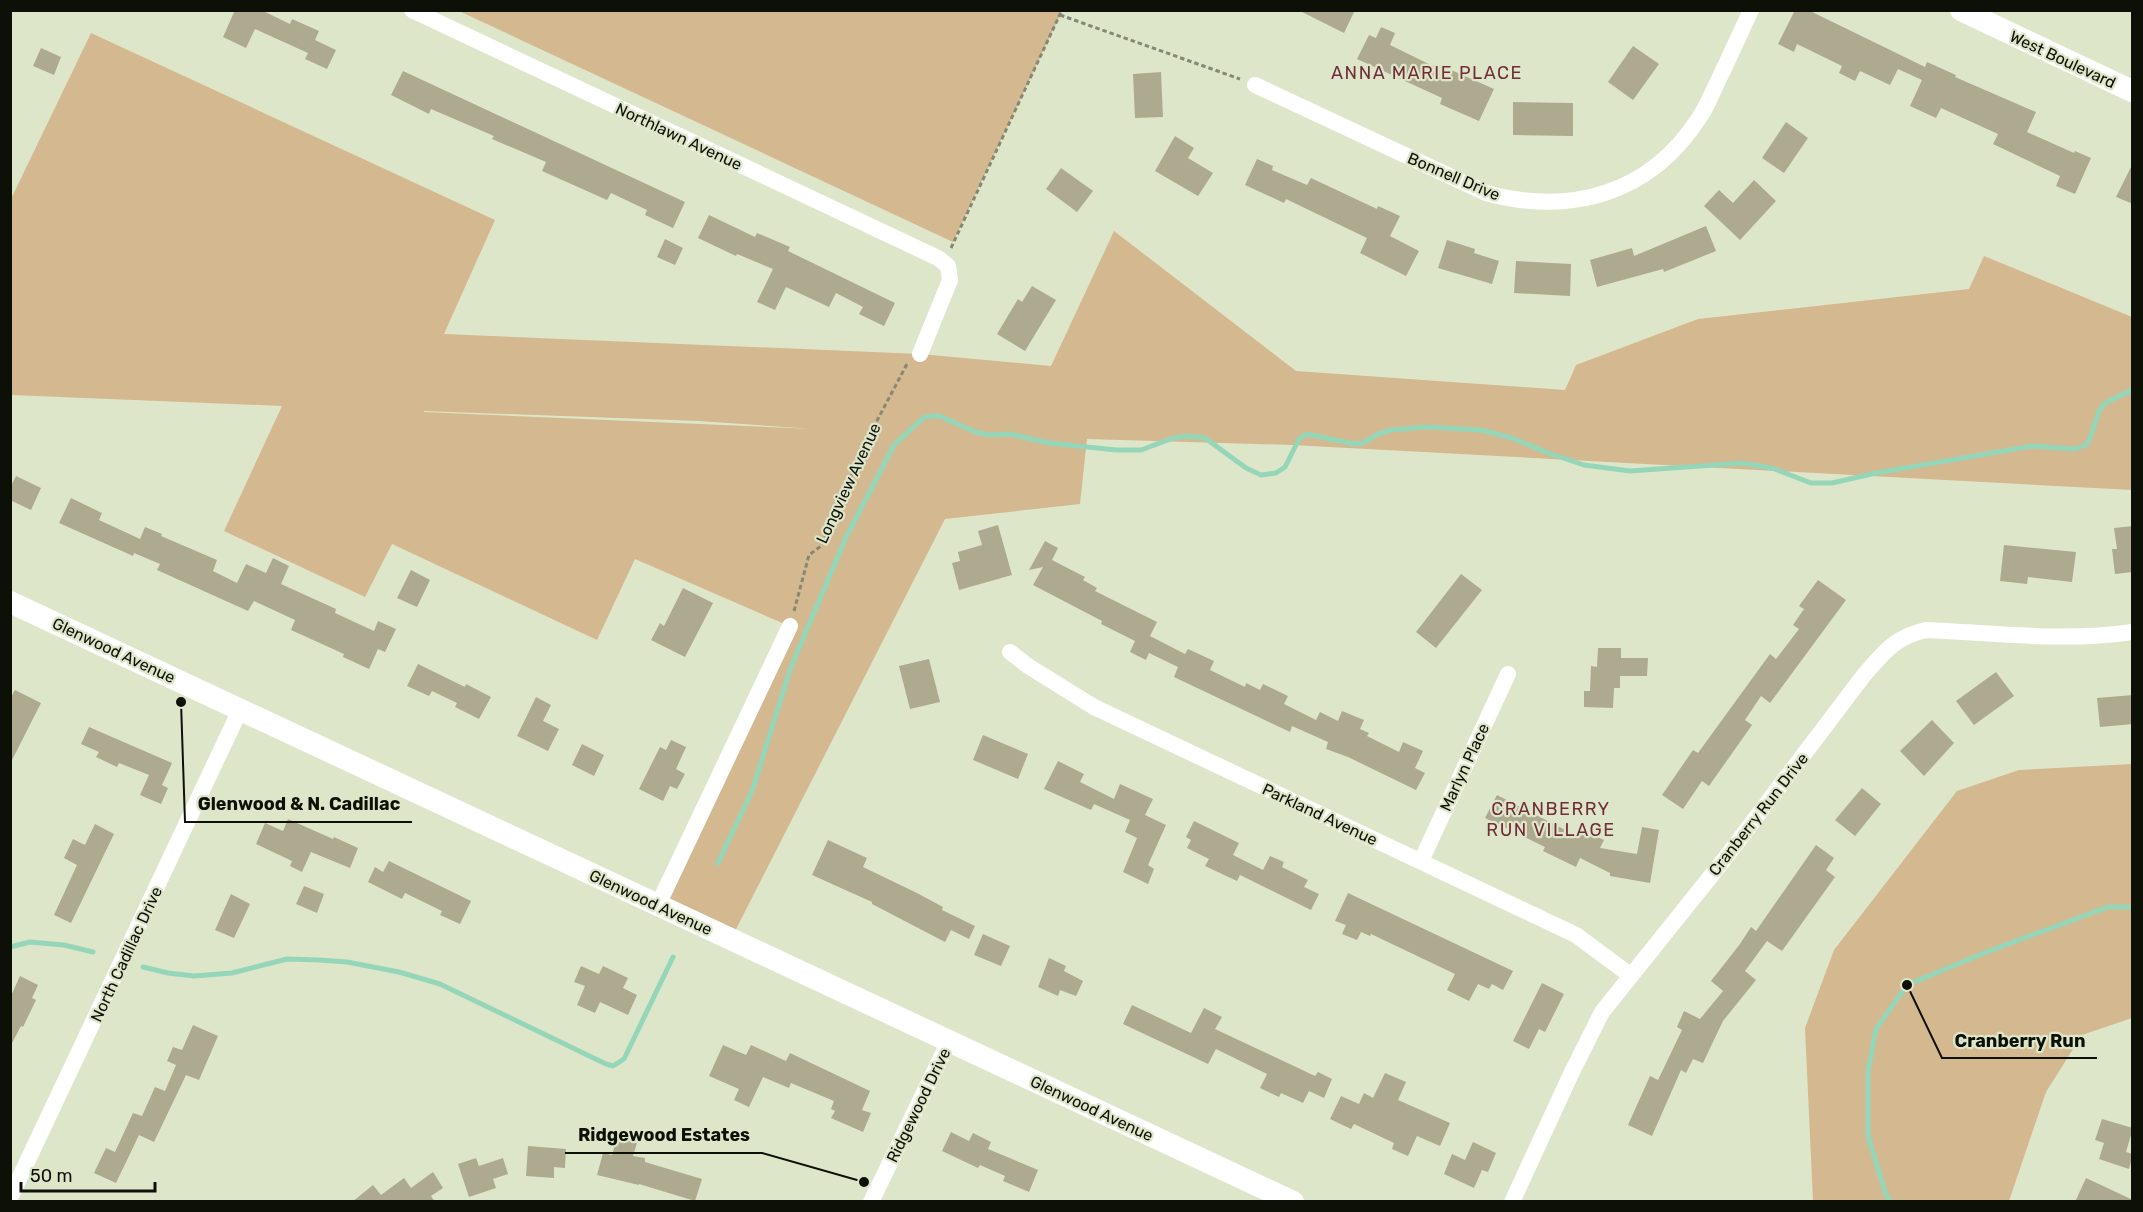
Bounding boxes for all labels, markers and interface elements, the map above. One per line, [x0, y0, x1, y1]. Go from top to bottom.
street label: West Boulevard [2007, 27, 2119, 92]
district label: ANNA MARIE PLACE [1331, 62, 1523, 84]
street label: Northlawn Avenue [613, 99, 745, 174]
street label: Bonnell Drive [1405, 148, 1503, 204]
street label: Longview Avenue [812, 420, 885, 546]
street label: Glenwood Avenue [49, 614, 178, 687]
street label: Marlyn Place [1436, 720, 1493, 814]
street label: Cranberry Run Drive [1705, 749, 1812, 879]
street label: Parkland Avenue [1259, 779, 1380, 849]
callout: Glenwood & N. Cadillac [185, 786, 412, 822]
text: Glenwood & N. Cadillac [198, 793, 401, 815]
district label: CRANBERRY RUN VILLAGE [1486, 798, 1616, 841]
street label: Glenwood Avenue [586, 866, 715, 939]
street label: North Cadillac Drive [87, 884, 166, 1025]
callout: Cranberry Run [1942, 1022, 2097, 1058]
text: Cranberry Run [1955, 1030, 2085, 1052]
street label: Ridgewood Drive [882, 1045, 954, 1166]
street label: Glenwood Avenue [1027, 1072, 1156, 1145]
callout: Ridgewood Estates [565, 1117, 762, 1153]
text: Ridgewood Estates [578, 1124, 750, 1146]
scale bar [21, 1155, 154, 1193]
text: 50 m [30, 1165, 73, 1187]

